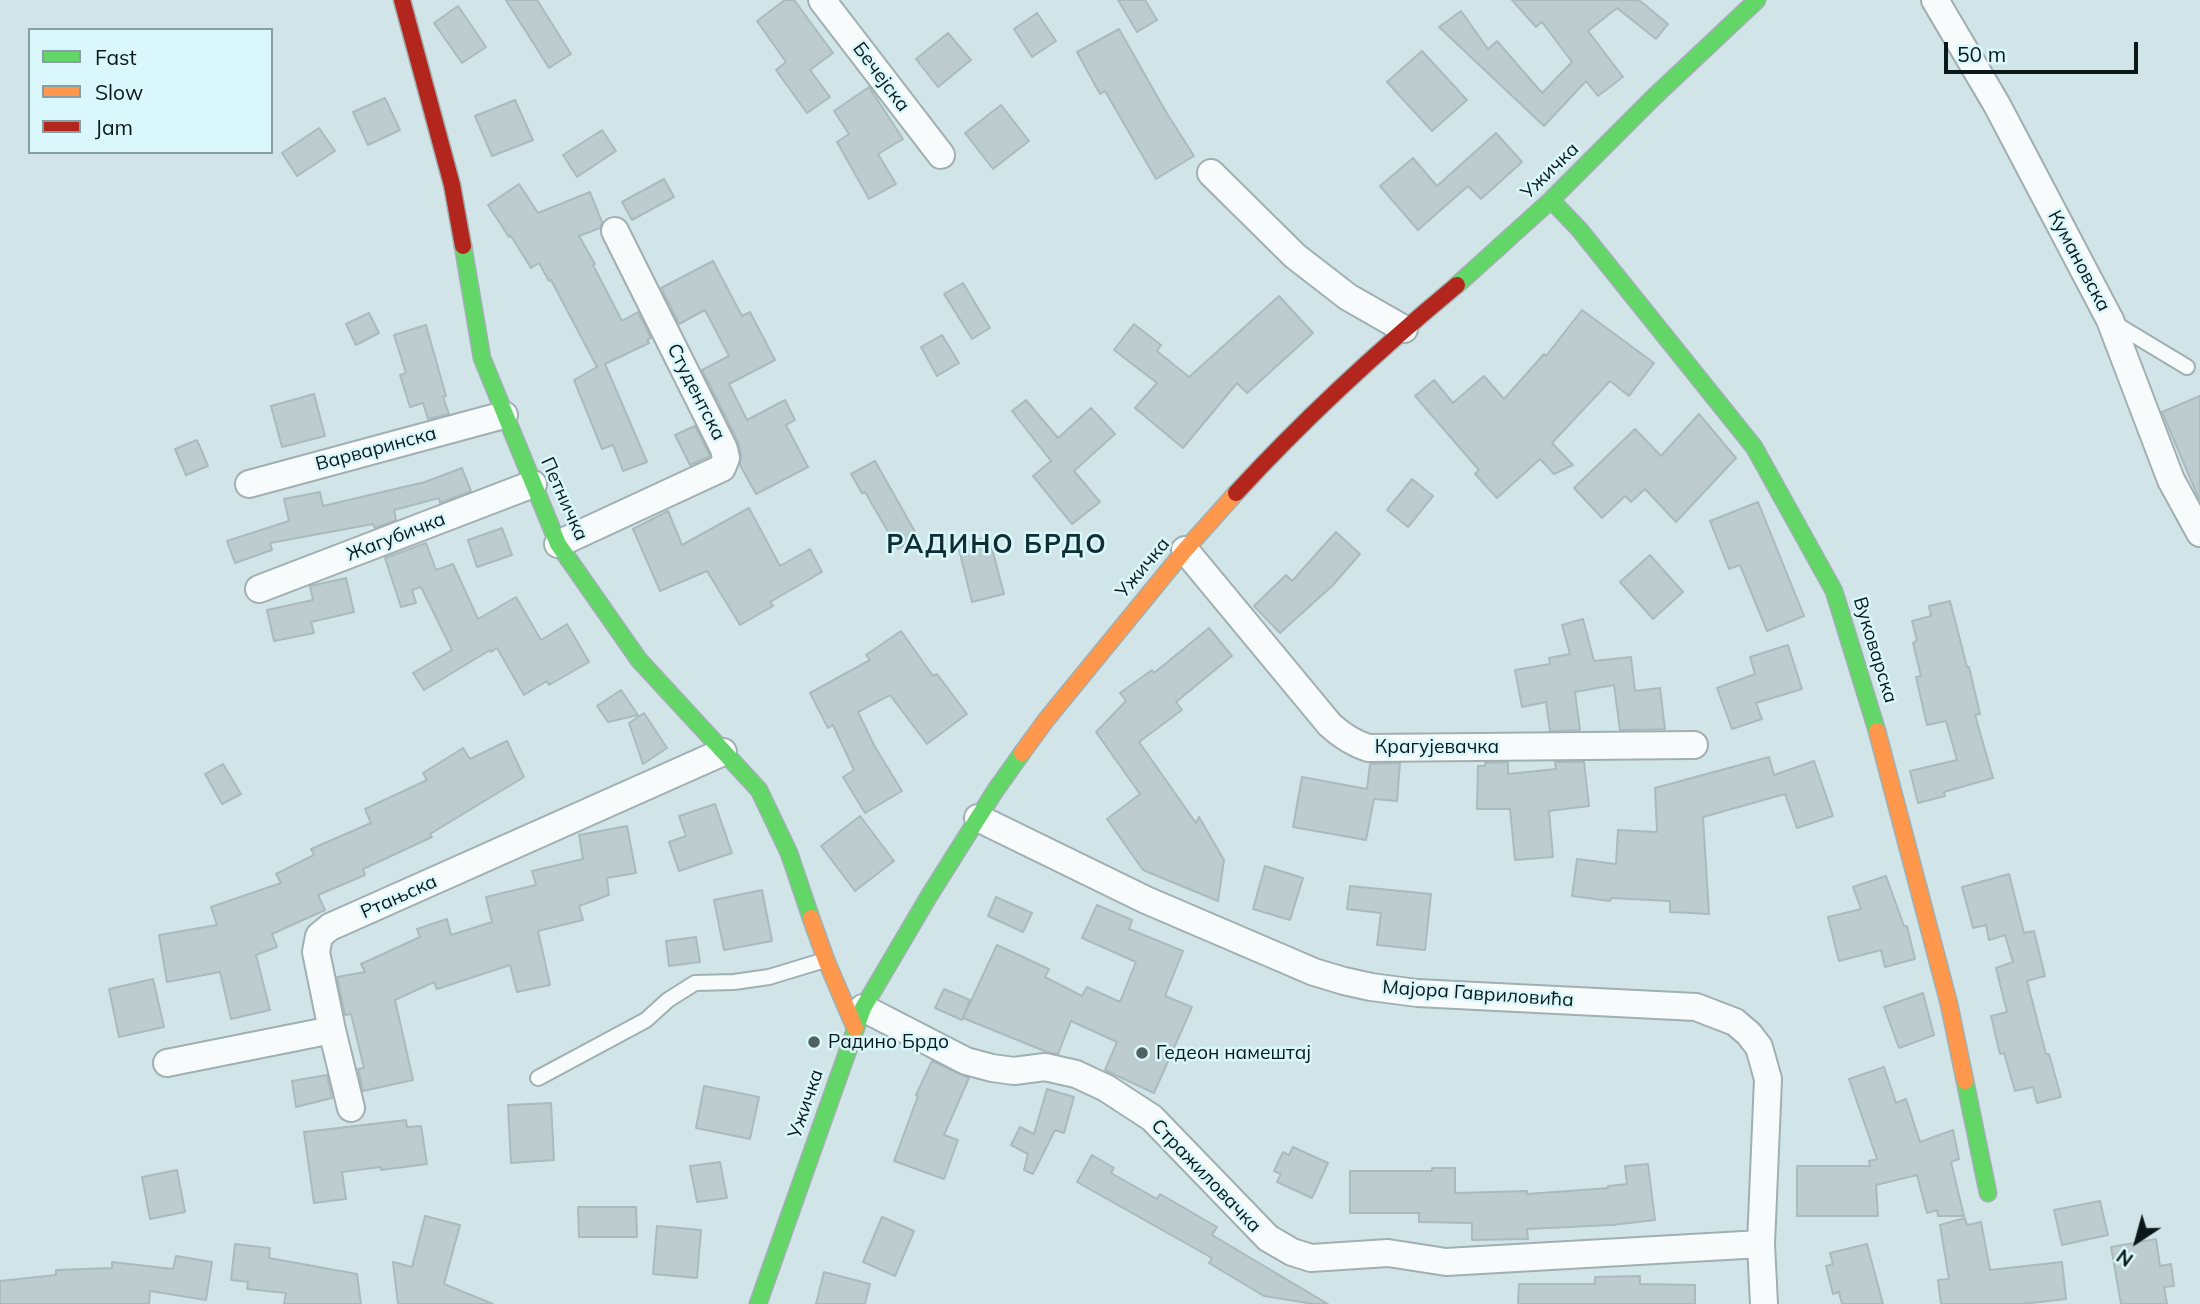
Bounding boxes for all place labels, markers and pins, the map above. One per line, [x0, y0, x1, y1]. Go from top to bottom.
place label: Радино Брдо [828, 1031, 949, 1053]
marker: Радино Брдо [806, 1034, 822, 1050]
place label: Гедеон намештај [1156, 1042, 1311, 1064]
marker: Гедеон намештај [1134, 1045, 1150, 1061]

